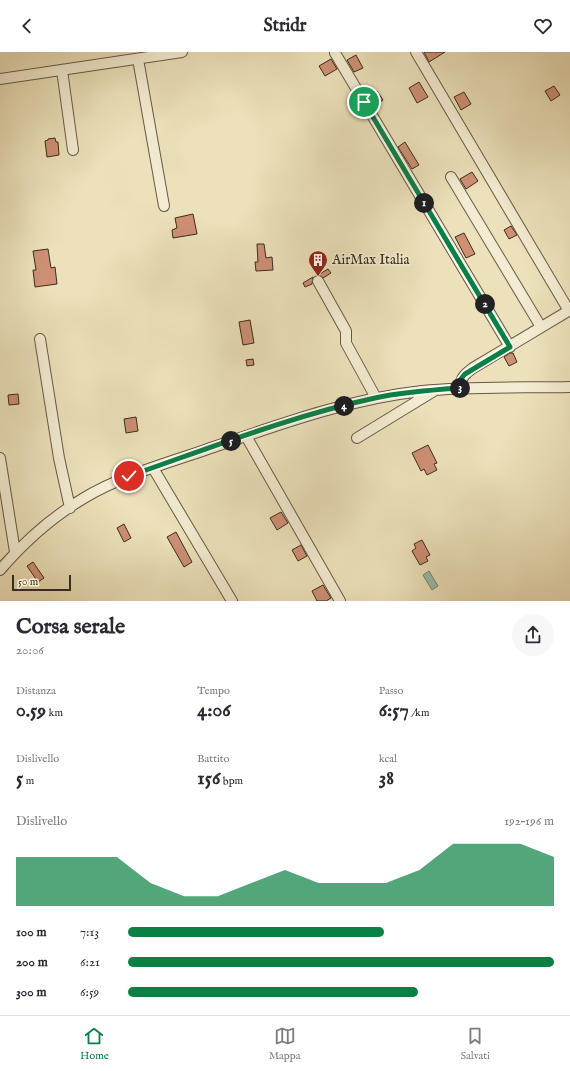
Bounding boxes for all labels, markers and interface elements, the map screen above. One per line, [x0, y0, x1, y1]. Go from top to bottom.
icon: back [16, 15, 38, 37]
text: Stridr [264, 15, 306, 38]
icon: heart [532, 15, 554, 37]
pin [347, 85, 381, 119]
icon: arrive [353, 91, 375, 113]
pin: 1 [414, 193, 434, 213]
text: 1 [422, 196, 426, 210]
building icon: AirMax Italia [307, 249, 329, 277]
place label: AirMax Italia [331, 251, 411, 269]
pin: 2 [475, 294, 495, 314]
text: 2 [482, 297, 488, 311]
pin: 3 [450, 378, 470, 398]
text: 3 [458, 381, 462, 395]
pin: 4 [334, 396, 354, 416]
text: 4 [341, 399, 347, 413]
pin: 5 [221, 431, 241, 451]
text: 5 [229, 434, 233, 448]
pin [112, 459, 146, 493]
icon: check [118, 465, 140, 487]
scale bar [12, 573, 71, 592]
text: 50 m [18, 575, 38, 589]
text: Corsa serale [16, 613, 125, 641]
button: share [512, 614, 554, 656]
text: 20:06 [16, 642, 44, 659]
text: Distanza [16, 684, 56, 698]
text: Tempo [197, 684, 230, 698]
text: Passo [379, 684, 403, 698]
text: 0.59 [16, 698, 46, 723]
text: 4:06 [197, 698, 231, 723]
text: 6:57 [379, 698, 409, 723]
text: km [46, 706, 63, 720]
text: /km [409, 706, 430, 720]
text: Dislivello [16, 752, 59, 766]
text: Battito [197, 752, 230, 766]
text: kcal [379, 752, 397, 766]
text: 5 [16, 766, 23, 791]
text: 156 [197, 766, 220, 791]
text: 38 [379, 766, 394, 791]
text: m [23, 774, 34, 788]
text: bpm [220, 774, 243, 788]
text: Dislivello [16, 813, 67, 830]
text: 192–196 m [504, 813, 554, 830]
text: 100 m [16, 924, 46, 941]
text: 7:13 [80, 924, 99, 941]
text: 200 m [16, 954, 48, 971]
text: 6:21 [80, 954, 100, 971]
text: 300 m [16, 984, 47, 1001]
text: 6:59 [80, 984, 99, 1001]
tab: Home [80, 1025, 109, 1063]
tab: Mappa [269, 1025, 300, 1063]
tab: Salvati [460, 1025, 490, 1063]

